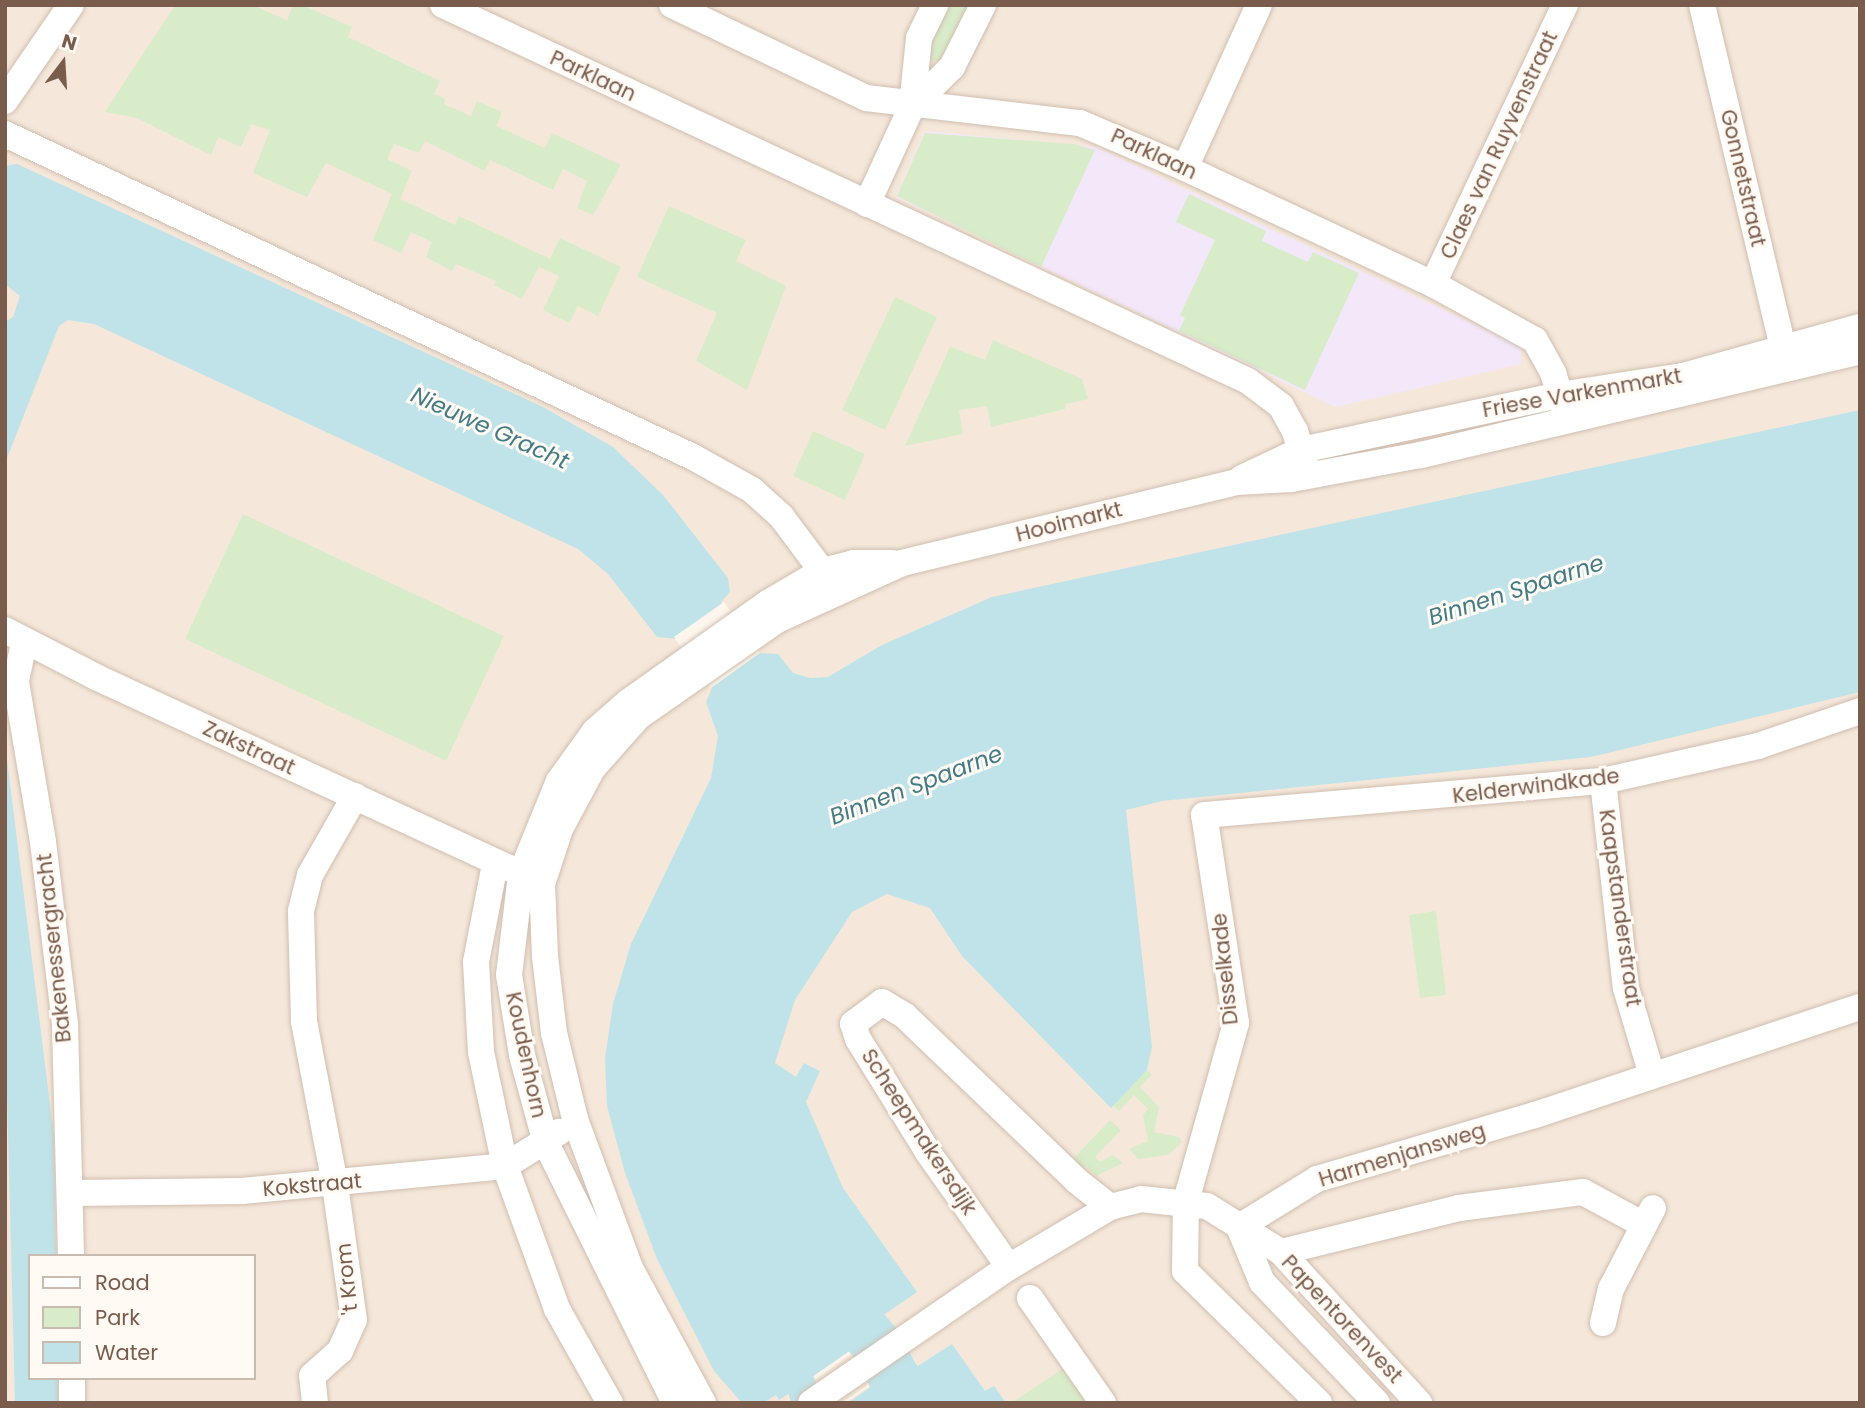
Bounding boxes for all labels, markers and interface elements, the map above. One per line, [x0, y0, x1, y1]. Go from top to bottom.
text: N [58, 27, 80, 57]
street label: Claes van Ruyvenstraat [1435, 27, 1563, 263]
north arrow [28, 28, 98, 98]
street label: Parklaan [546, 45, 640, 107]
street label: Gonnetstraat [1715, 107, 1771, 249]
street label: Parklaan [1107, 123, 1201, 185]
street label: Friese Varkenmarkt [1480, 363, 1684, 423]
water label: Nieuwe Gracht [407, 381, 573, 475]
street label: Hooimarkt [1013, 497, 1125, 547]
water label: Binnen Spaarne [1425, 549, 1607, 631]
street label: Zakstraat [199, 716, 299, 780]
water label: Binnen Spaarne [826, 739, 1006, 831]
street label: Kelderwindkade [1451, 763, 1621, 809]
street label: Kaapstanderstraat [1594, 808, 1646, 1008]
street label: Bakenessergracht [32, 852, 76, 1044]
street label: Disselkade [1207, 912, 1243, 1026]
street label: Koudenhorn [500, 990, 552, 1120]
street label: Scheepmakersdijk [856, 1044, 982, 1220]
street label: Harmenjansweg [1316, 1118, 1488, 1192]
street label: Kokstraat [261, 1168, 363, 1202]
street label: 't Krom [331, 1242, 363, 1316]
street label: Papentorenvest [1276, 1250, 1408, 1388]
legend [28, 1254, 256, 1380]
text: Road [95, 1268, 150, 1297]
text: Park [95, 1303, 140, 1332]
text: Water [95, 1338, 158, 1367]

